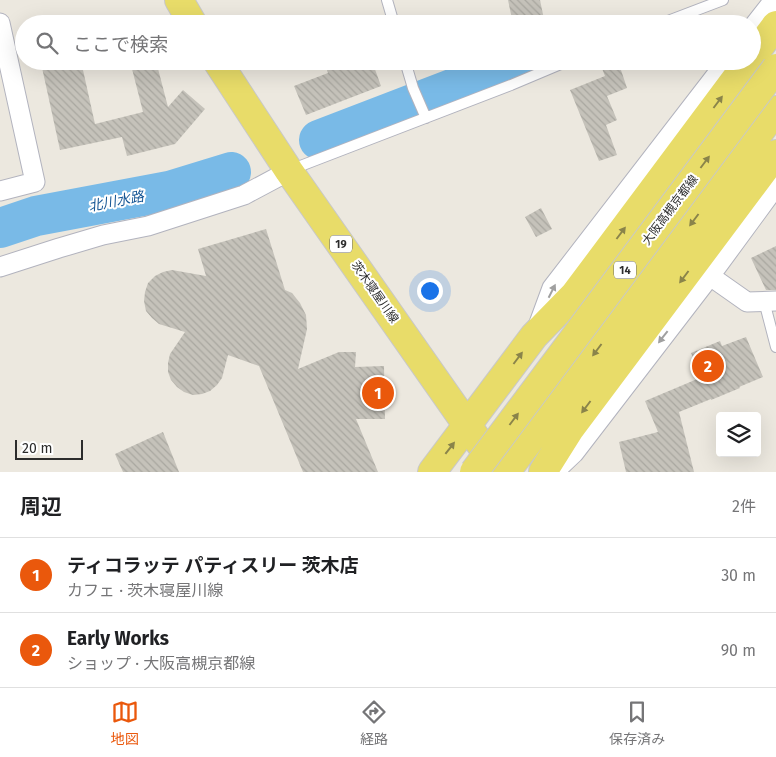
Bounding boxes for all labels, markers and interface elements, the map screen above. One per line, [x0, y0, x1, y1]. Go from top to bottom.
search box [15, 15, 761, 70]
icon: search [33, 29, 61, 57]
text: ここで検索 [73, 33, 168, 56]
one-way arrow [713, 95, 723, 109]
one-way arrow [700, 156, 711, 169]
street label: 大阪高槻京都線 [639, 172, 701, 248]
water label: 北川水路 [87, 188, 146, 215]
one-way arrow [689, 213, 700, 226]
one-way arrow [616, 226, 626, 240]
road number: 19 [330, 235, 352, 252]
street label: 茨木寝屋川線 [349, 258, 401, 326]
road number: 14 [614, 262, 636, 278]
one-way arrow [678, 270, 689, 283]
your location [417, 278, 443, 304]
one-way arrow [548, 284, 556, 298]
one-way arrow [657, 330, 668, 343]
one-way arrow [592, 343, 602, 357]
pin: 2 [692, 347, 724, 385]
one-way arrow [513, 351, 523, 365]
pin: 1 [362, 374, 394, 412]
one-way arrow [581, 400, 591, 414]
one-way arrow [509, 412, 519, 426]
map controls [716, 412, 761, 457]
button: layers [716, 412, 761, 457]
scale bar [15, 437, 82, 460]
text: 20 m [22, 440, 52, 457]
one-way arrow [444, 442, 455, 455]
text: 周辺 [20, 494, 62, 520]
text: 2件 [732, 497, 756, 516]
text: ティコラッテ パティスリー 茨木店 [67, 554, 359, 577]
text: 1 [32, 566, 40, 585]
text: 30 m [721, 566, 756, 585]
text: カフェ · 茨木寝屋川線 [67, 581, 223, 600]
text: Early Works [67, 627, 169, 650]
text: 2 [32, 641, 40, 660]
text: 90 m [721, 641, 756, 660]
text: ショップ · 大阪高槻京都線 [67, 654, 255, 673]
tab: 地図 [111, 698, 139, 748]
tab: 経路 [360, 698, 388, 748]
tab: 保存済み [609, 698, 665, 748]

